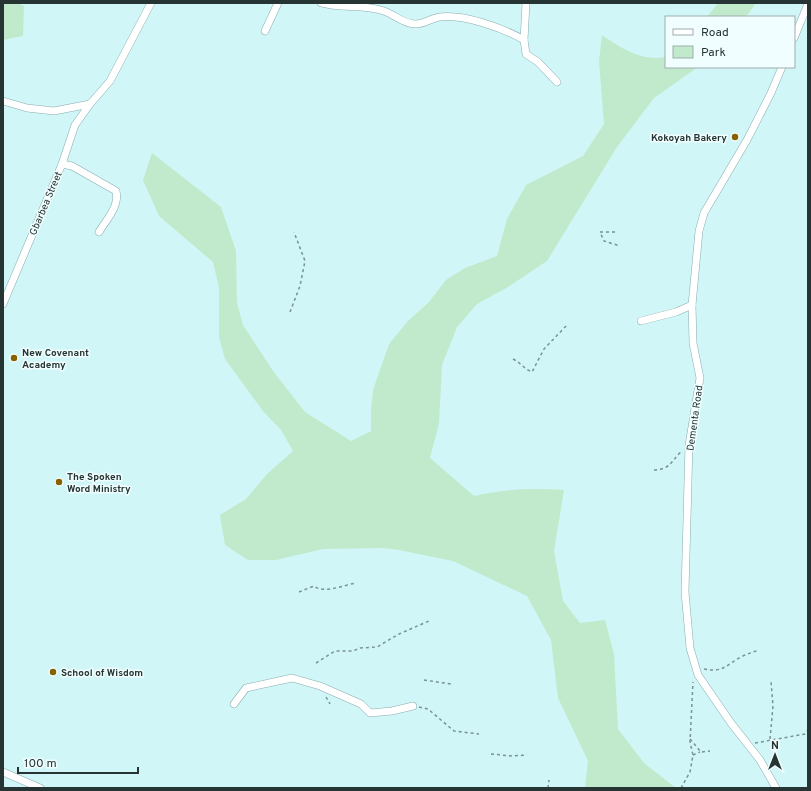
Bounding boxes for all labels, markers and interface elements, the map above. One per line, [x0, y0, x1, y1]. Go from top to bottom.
legend [665, 16, 795, 68]
text: Road [701, 25, 729, 41]
text: Park [701, 45, 726, 61]
place label: Kokoyah Bakery [651, 132, 727, 145]
marker: Kokoyah Bakery [730, 132, 740, 142]
street label: Gbarbea Street [27, 169, 66, 237]
place label: New Covenant Academy [22, 347, 89, 372]
marker: New Covenant Academy [9, 353, 19, 363]
street label: Dementa Road [684, 385, 707, 452]
place label: The Spoken Word Ministry [67, 471, 131, 496]
marker: The Spoken Word Ministry [54, 477, 64, 487]
marker: School of Wisdom [48, 667, 58, 677]
place label: School of Wisdom [61, 667, 143, 680]
north arrow [755, 735, 795, 775]
text: N [771, 739, 779, 753]
scale bar [18, 749, 138, 775]
text: 100 m [24, 756, 57, 772]

